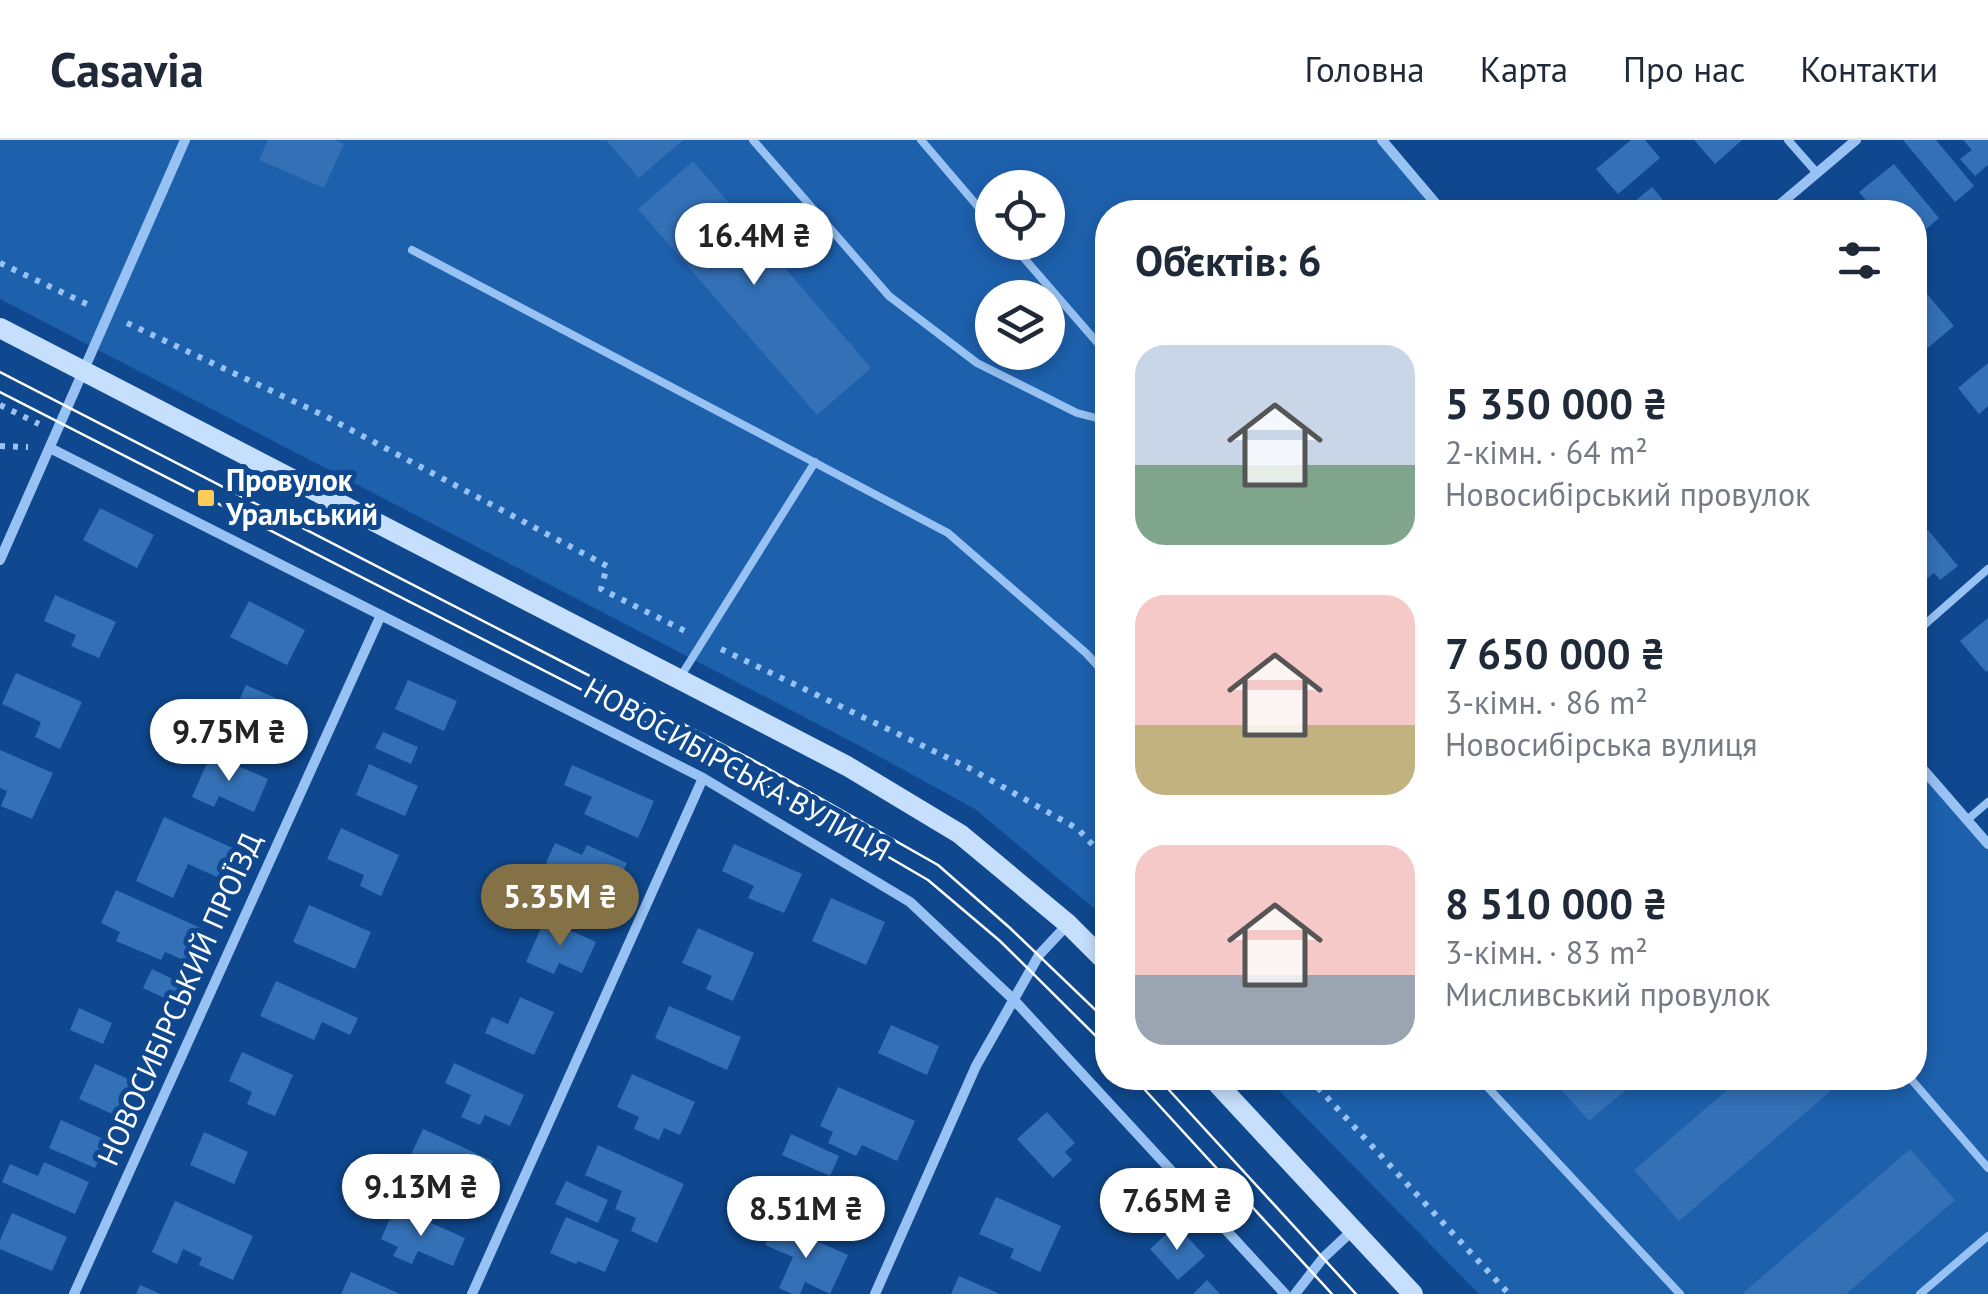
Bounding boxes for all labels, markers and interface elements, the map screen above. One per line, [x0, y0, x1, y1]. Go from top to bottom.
text: Casavia [50, 38, 204, 100]
text: Головна [1304, 46, 1425, 92]
text: Карта [1480, 46, 1568, 92]
text: Про нас [1623, 46, 1745, 92]
text: Контакти [1800, 46, 1938, 92]
map controls [975, 170, 1065, 370]
button: locate [975, 170, 1065, 260]
pin: 16.4M ₴ [662, 203, 846, 288]
text: 16.4M ₴ [697, 214, 811, 256]
text: Об’єктів: 6 [1135, 233, 1322, 288]
icon: filters [1832, 233, 1887, 288]
button: layers [975, 280, 1065, 370]
text: 5 350 000 ₴ [1445, 376, 1667, 431]
icon: home [1215, 385, 1335, 505]
text: 2-кімн. · 64 m² [1445, 431, 1648, 473]
place label: Провулок Уральський [225, 460, 378, 533]
text: Новосибірський провулок [1445, 473, 1810, 515]
marker: Провулок Уральський [195, 487, 217, 509]
text: 7 650 000 ₴ [1445, 626, 1665, 681]
icon: home [1215, 635, 1335, 755]
street label: НОВОСИБІРСЬКА ВУЛИЦЯ [578, 668, 898, 869]
text: 3-кімн. · 86 m² [1445, 681, 1648, 723]
pin: 9.75M ₴ [137, 699, 321, 784]
text: 9.75M ₴ [172, 710, 286, 752]
text: Новосибірська вулиця [1445, 723, 1757, 765]
street label: НОВОСИБІРСЬКИЙ ПРОЇЗД [88, 826, 270, 1171]
pin: 5.35M ₴ [468, 864, 652, 949]
text: 5.35M ₴ [503, 875, 617, 917]
text: 8 510 000 ₴ [1445, 876, 1667, 931]
icon: home [1215, 885, 1335, 1005]
text: 3-кімн. · 83 m² [1445, 931, 1648, 973]
text: Мисливський провулок [1445, 973, 1770, 1015]
pin: 9.13M ₴ [329, 1154, 513, 1239]
text: 9.13M ₴ [364, 1165, 478, 1207]
pin: 7.65M ₴ [1085, 1168, 1269, 1253]
pin: 8.51M ₴ [714, 1176, 898, 1261]
text: 7.65M ₴ [1122, 1179, 1232, 1221]
text: 8.51M ₴ [749, 1187, 863, 1229]

